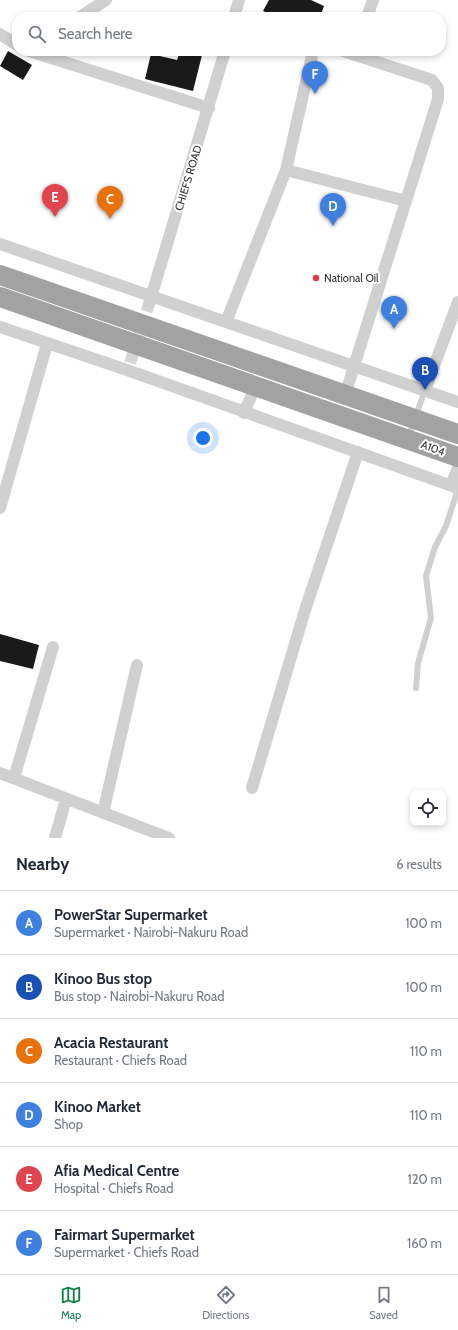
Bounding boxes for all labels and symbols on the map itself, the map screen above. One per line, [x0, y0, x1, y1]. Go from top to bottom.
pin: F [302, 61, 328, 94]
street label: CHIEFS ROAD [171, 144, 205, 212]
pin: E [42, 184, 68, 217]
pin: C [97, 186, 123, 219]
pin: D [320, 193, 346, 226]
place label: National Oil [324, 271, 379, 285]
marker: National Oil [311, 273, 321, 283]
pin: A [381, 296, 407, 329]
pin: B [412, 357, 438, 390]
your location [193, 428, 213, 448]
street label: A104 [419, 437, 447, 459]

